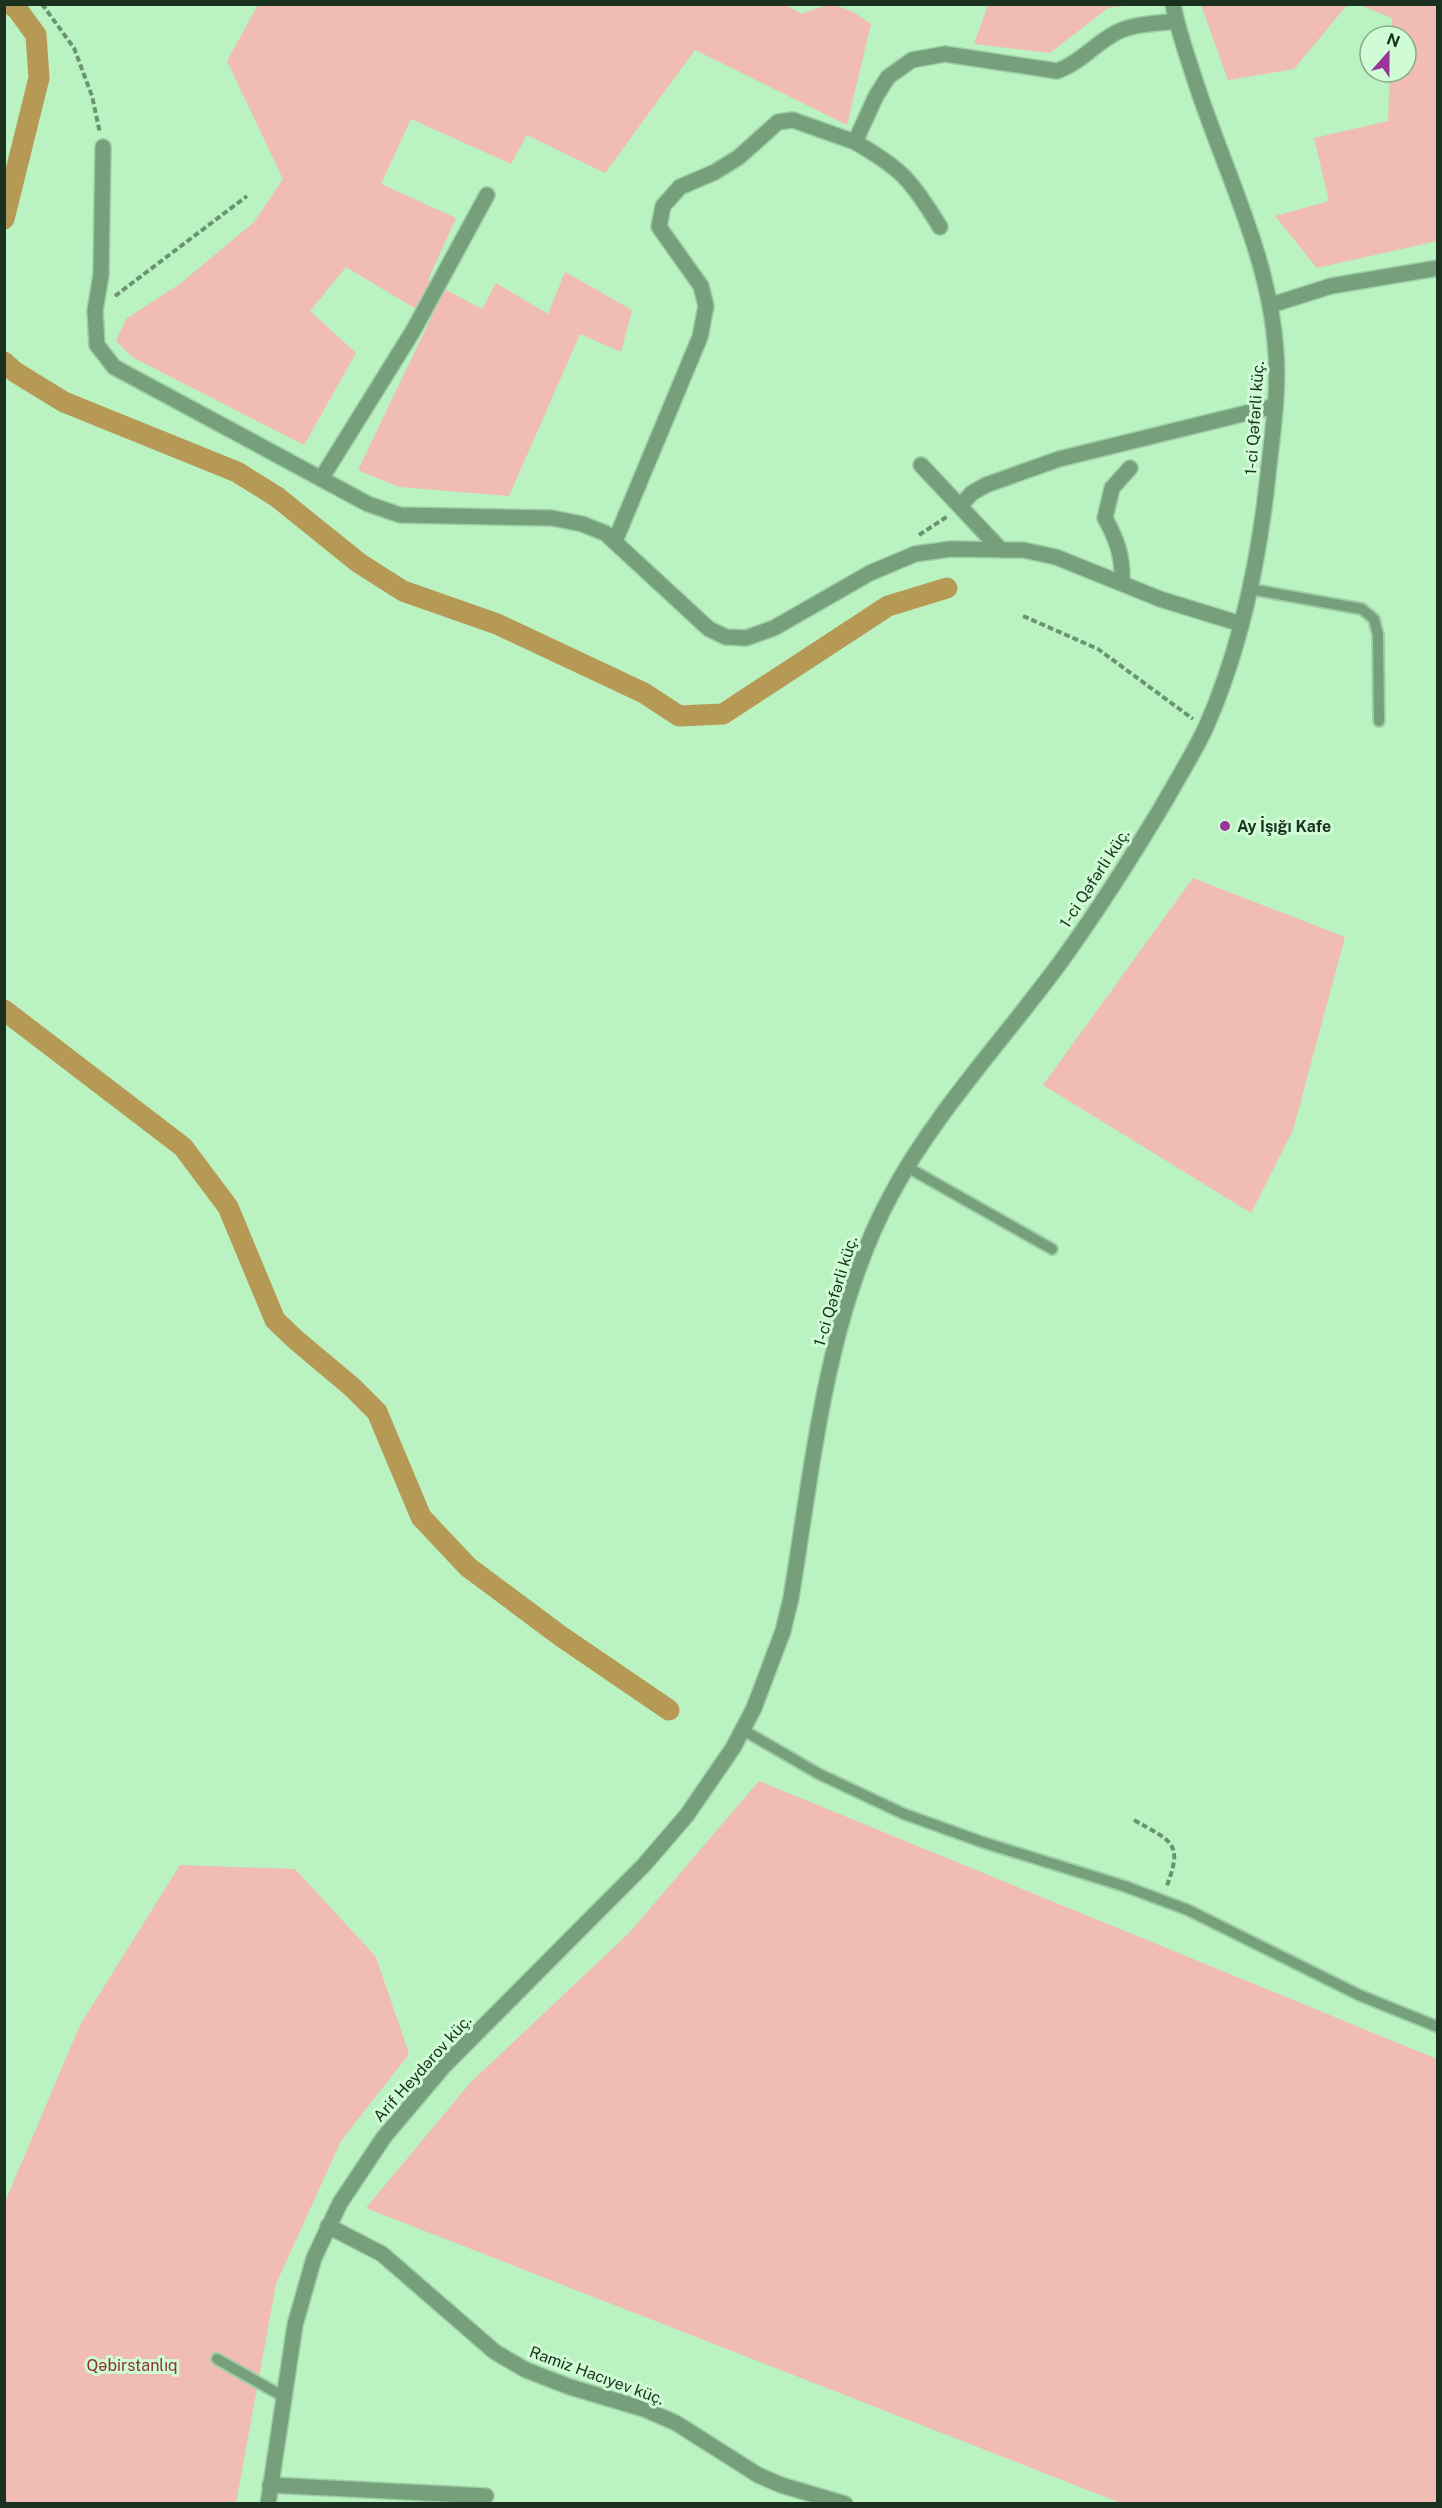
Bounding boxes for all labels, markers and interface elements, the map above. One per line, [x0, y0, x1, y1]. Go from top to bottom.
north arrow [1358, 24, 1418, 84]
text: N [1384, 29, 1402, 52]
street label: 1-ci Qəfərli küç. [1241, 360, 1268, 476]
place label: Ay İşığı Kafe [1237, 816, 1331, 836]
marker: Ay İşığı Kafe [1218, 819, 1232, 833]
street label: 1-ci Qəfərli küç. [1055, 825, 1133, 931]
street label: 1-ci Qəfərli küç. [810, 1234, 861, 1349]
street label: Arif Heydərov küç. [369, 2011, 475, 2126]
street label: Ramiz Hacıyev küç. [527, 2342, 667, 2409]
park label: Qəbirstanlıq [86, 2356, 178, 2375]

